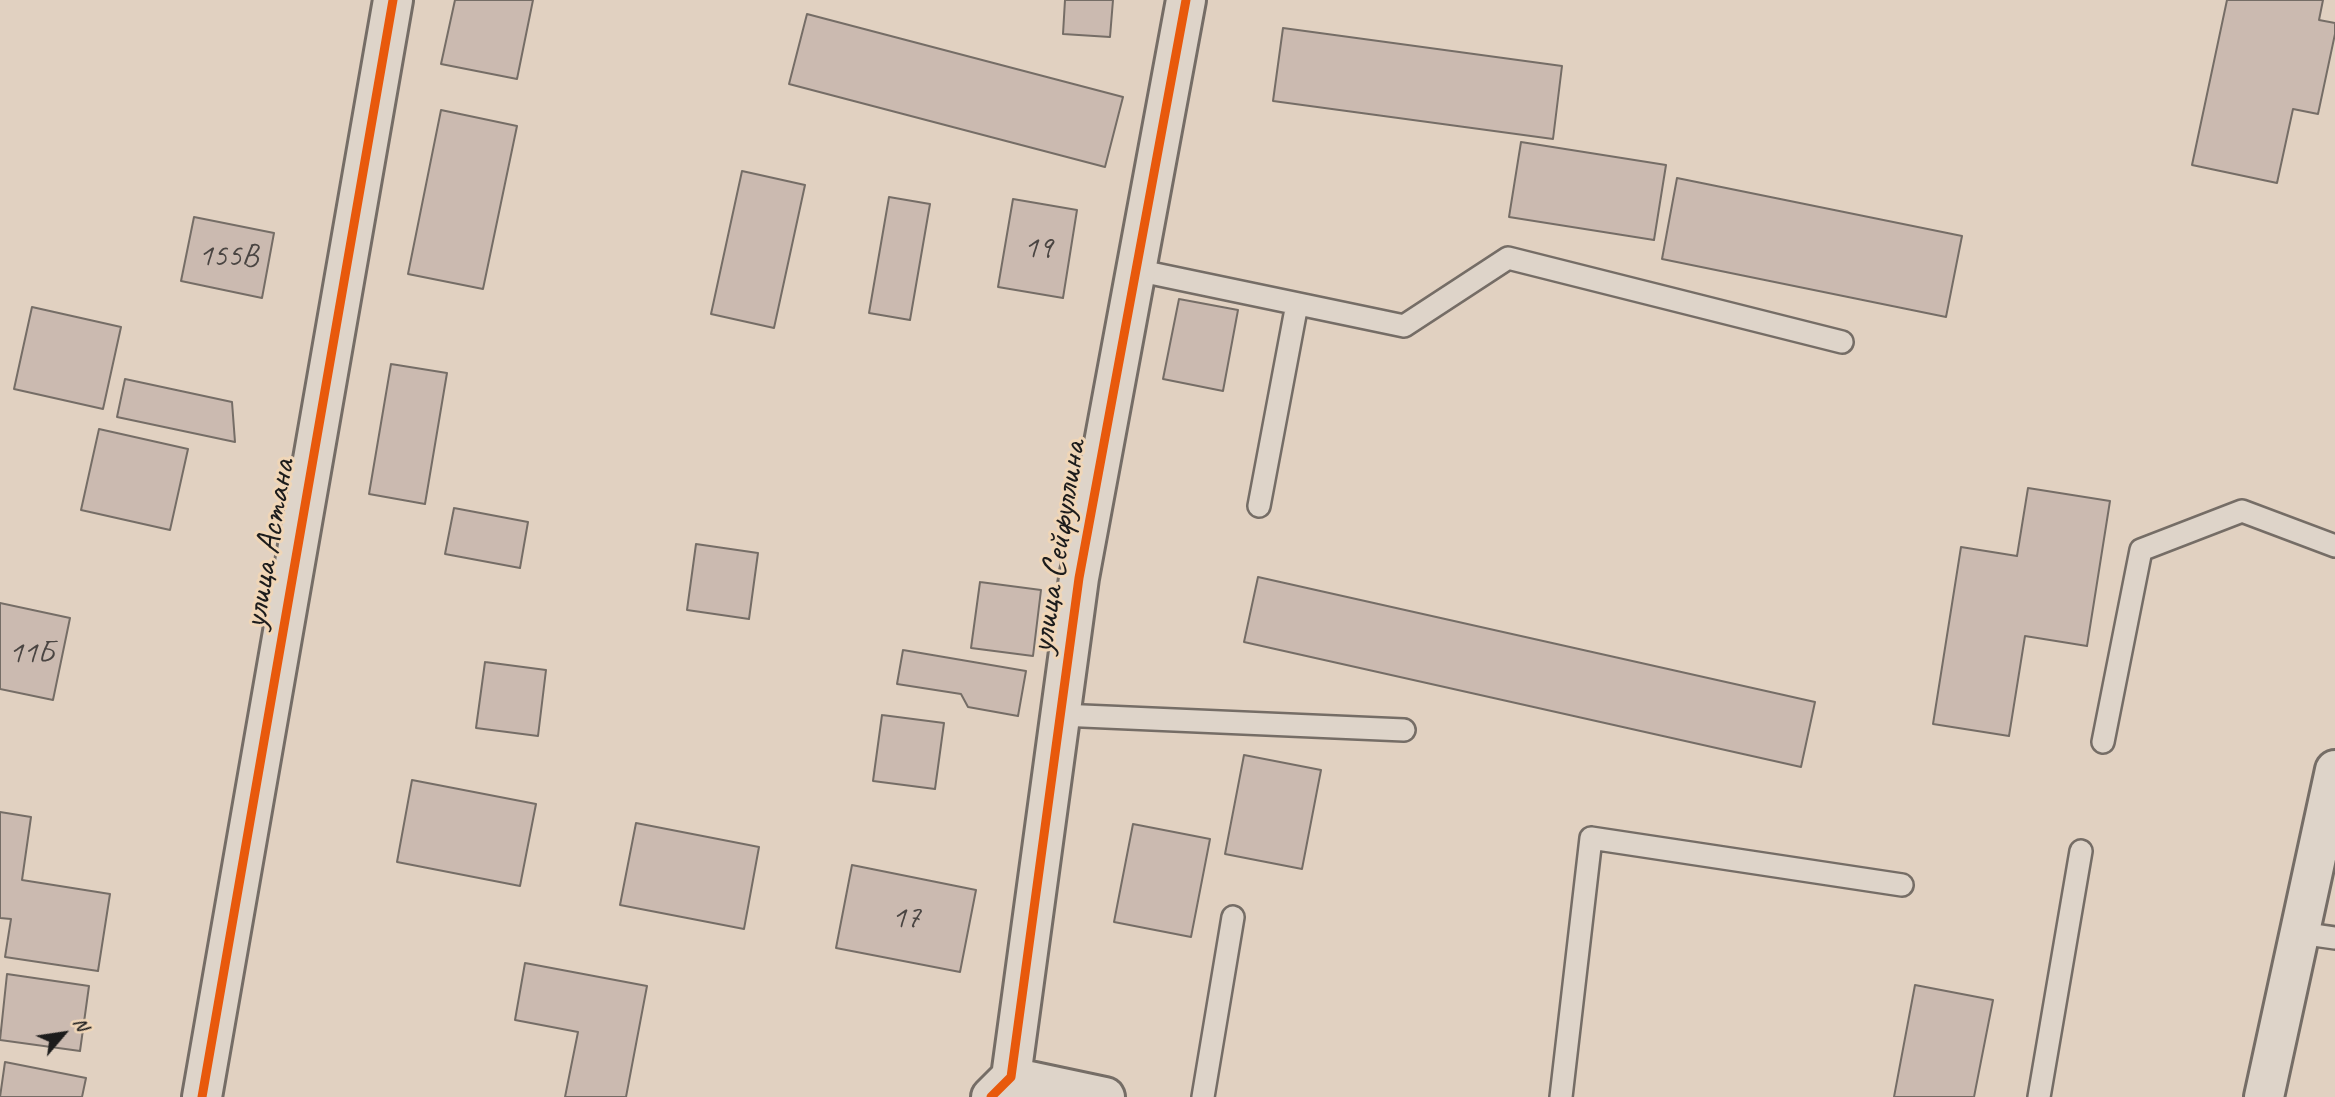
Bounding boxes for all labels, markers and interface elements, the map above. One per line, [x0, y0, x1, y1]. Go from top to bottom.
house number: 19 [1024, 230, 1052, 268]
house number: 155В [198, 238, 258, 276]
street label: улица Сейфуллина [1021, 438, 1097, 656]
street label: улица Астана [234, 456, 306, 632]
house number: 11Б [8, 635, 54, 673]
house number: 17 [892, 900, 920, 938]
north arrow [28, 999, 98, 1069]
text: N [68, 1013, 95, 1035]

